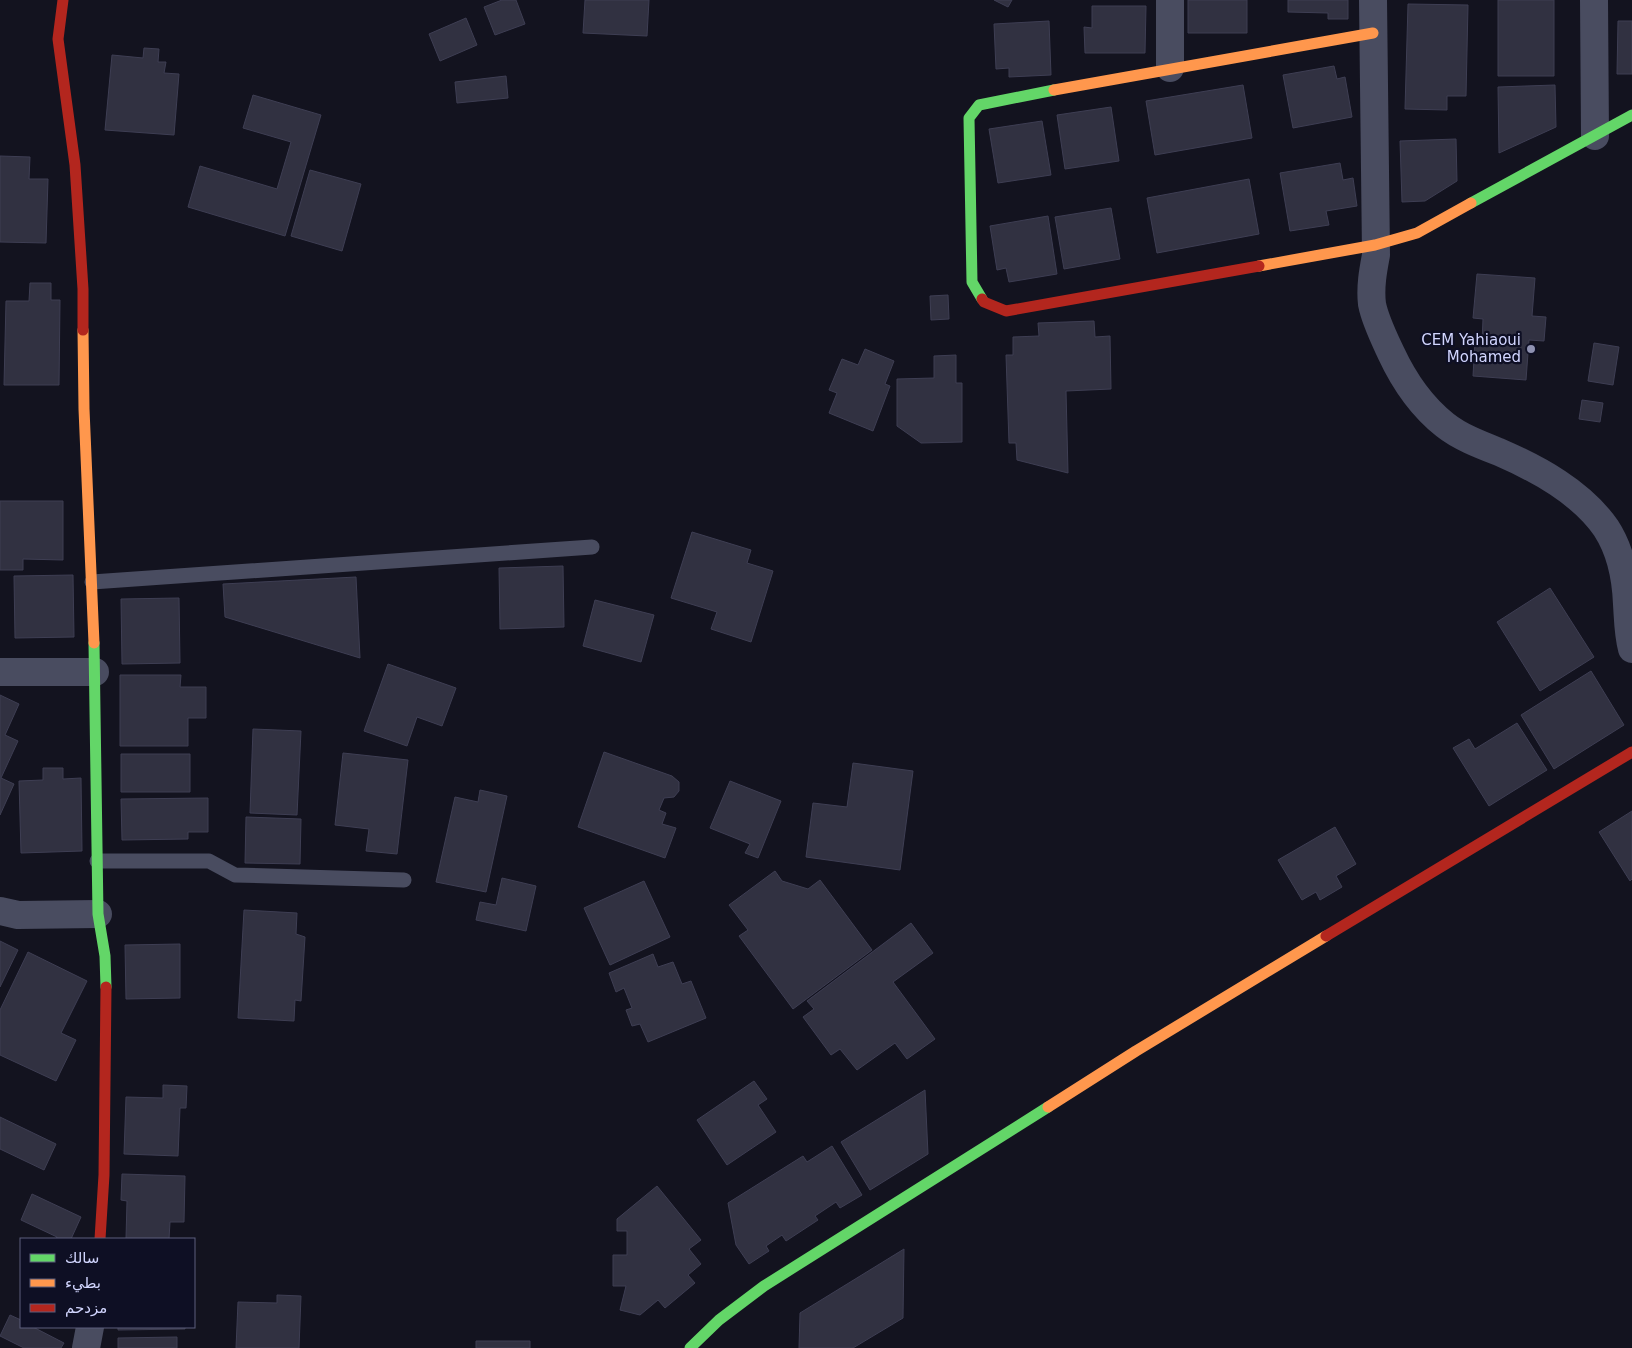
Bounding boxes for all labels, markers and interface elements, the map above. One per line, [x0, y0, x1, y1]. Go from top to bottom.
place label: CEM Yahiaoui Mohamed [1421, 331, 1521, 366]
marker: CEM Yahiaoui Mohamed [1525, 343, 1537, 355]
legend [20, 1238, 195, 1328]
text: سالك [65, 1249, 99, 1267]
text: بطيء [65, 1274, 101, 1293]
text: مزدحم [65, 1299, 107, 1317]

